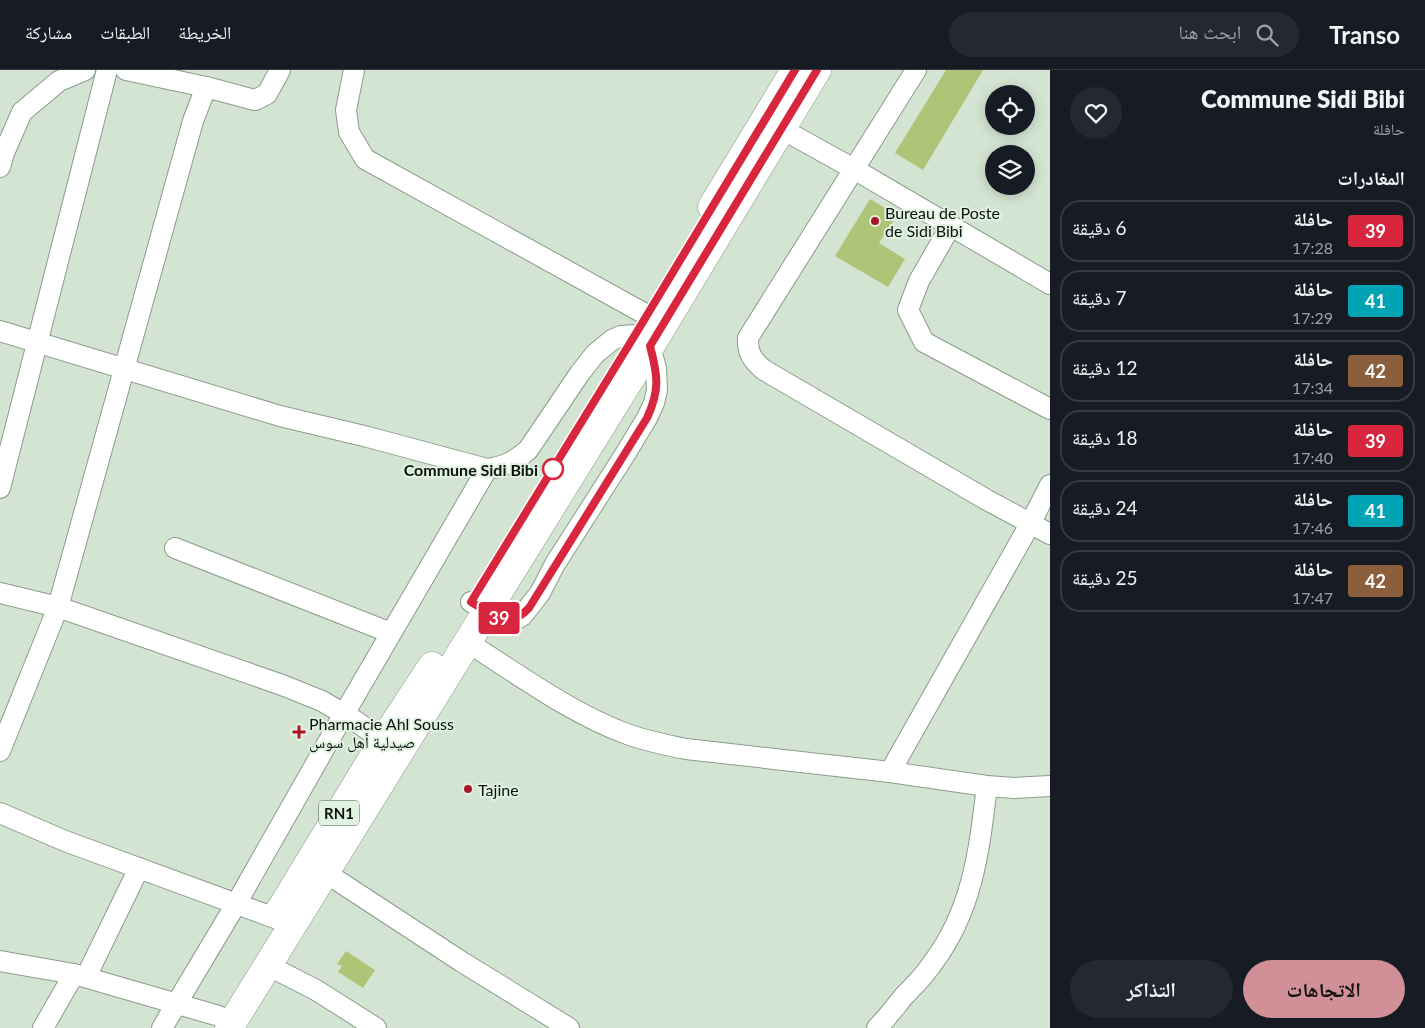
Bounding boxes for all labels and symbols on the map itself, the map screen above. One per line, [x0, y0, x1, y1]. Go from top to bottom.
place label: Bureau de Poste de Sidi Bibi [885, 203, 1000, 240]
marker: Bureau de Poste de Sidi Bibi [869, 215, 881, 227]
marker: Commune Sidi Bibi [542, 458, 564, 480]
place label: Commune Sidi Bibi [404, 460, 538, 479]
line badge: 39 [476, 602, 522, 634]
place label: Pharmacie Ahl Souss صيدلية أهل سوس [309, 714, 454, 753]
marker: Pharmacie Ahl Souss صيدلية أهل سوس [293, 726, 305, 738]
place label: Tajine [478, 780, 519, 799]
marker: Tajine [462, 783, 474, 795]
road number: RN1 [319, 800, 359, 826]

